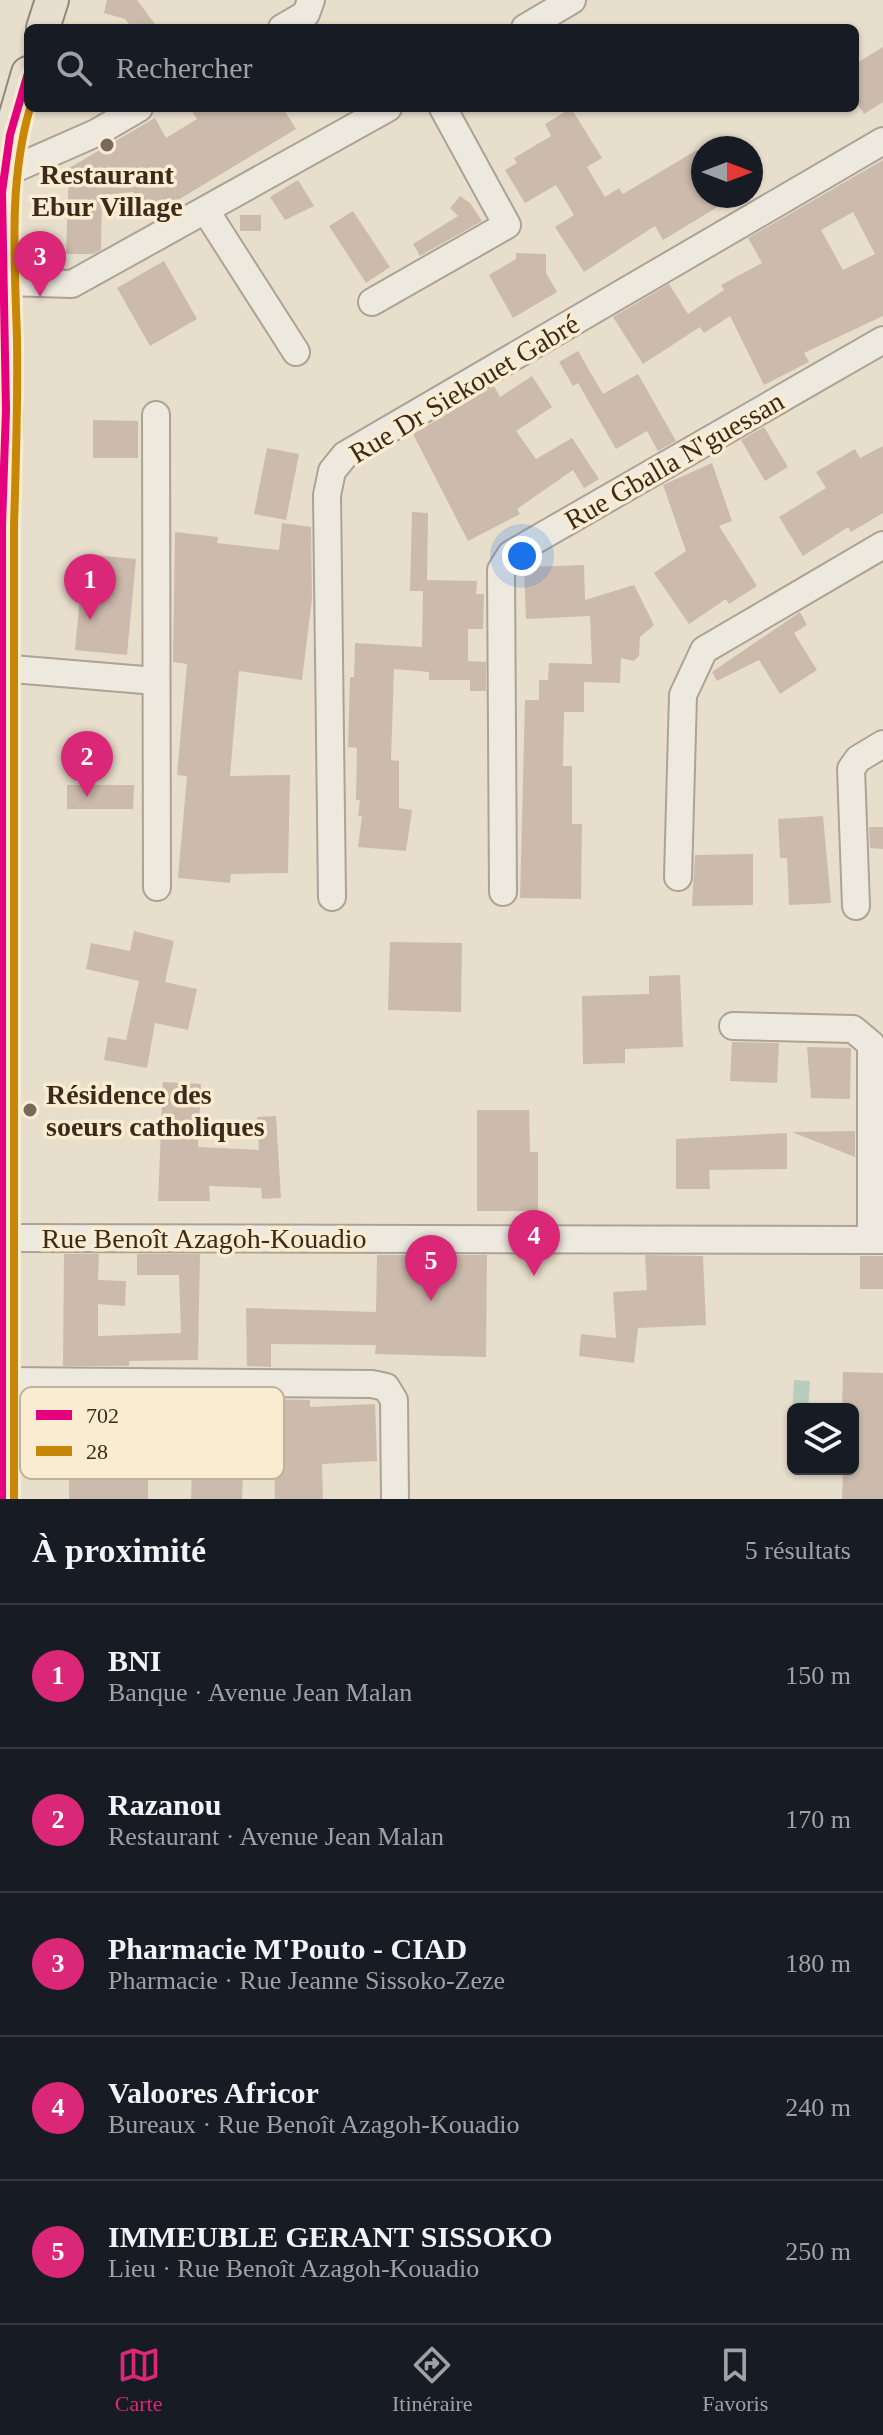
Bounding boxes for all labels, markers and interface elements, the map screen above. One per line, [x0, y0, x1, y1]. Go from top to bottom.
search box [24, 24, 859, 112]
icon: search [52, 46, 96, 90]
text: Rechercher [116, 51, 253, 84]
marker: Restaurant Ebur Village [98, 136, 116, 154]
north arrow [691, 136, 763, 208]
place label: Restaurant Ebur Village [31, 159, 183, 222]
pin: 3 [14, 231, 66, 297]
street label: Rue Dr Siekouet Gabré [344, 308, 585, 469]
street label: Rue Gballa N'guessan [559, 385, 789, 536]
your location [502, 536, 542, 576]
pin: 1 [64, 554, 116, 620]
pin: 2 [61, 731, 113, 797]
place label: Résidence des soeurs catholiques [46, 1079, 265, 1142]
marker: Résidence des soeurs catholiques [21, 1101, 39, 1119]
pin: 4 [508, 1210, 560, 1276]
street label: Rue Benoît Azagoh-Kouadio [41, 1223, 367, 1254]
pin: 5 [405, 1235, 457, 1301]
legend [20, 1387, 284, 1479]
text: 702 [86, 1403, 119, 1428]
map controls [787, 1403, 859, 1475]
button: layers [787, 1403, 859, 1475]
text: 28 [86, 1439, 108, 1464]
text: À proximité [32, 1532, 206, 1569]
text: 5 résultats [745, 1536, 851, 1565]
text: BNI [108, 1644, 161, 1677]
text: 1 [52, 1661, 65, 1690]
text: 150 m [785, 1661, 851, 1690]
text: Banque · Avenue Jean Malan [108, 1678, 412, 1707]
text: Razanou [108, 1788, 221, 1821]
text: 2 [52, 1805, 65, 1834]
text: 170 m [785, 1805, 851, 1834]
text: Restaurant · Avenue Jean Malan [108, 1822, 444, 1851]
text: Pharmacie M'Pouto - CIAD [108, 1932, 467, 1965]
text: 3 [52, 1949, 65, 1978]
text: 180 m [785, 1949, 851, 1978]
text: Pharmacie · Rue Jeanne Sissoko-Zeze [108, 1966, 505, 1995]
text: Valoores Africor [108, 2076, 319, 2109]
text: 4 [52, 2093, 65, 2122]
text: 240 m [785, 2093, 851, 2122]
text: Bureaux · Rue Benoît Azagoh-Kouadio [108, 2110, 520, 2139]
text: IMMEUBLE GERANT SISSOKO [108, 2220, 553, 2253]
text: 5 [52, 2237, 65, 2266]
text: 250 m [785, 2237, 851, 2266]
text: Lieu · Rue Benoît Azagoh-Kouadio [108, 2254, 479, 2283]
tab: Carte [115, 2343, 162, 2417]
tab: Itinéraire [392, 2343, 473, 2417]
tab: Favoris [702, 2343, 768, 2417]

